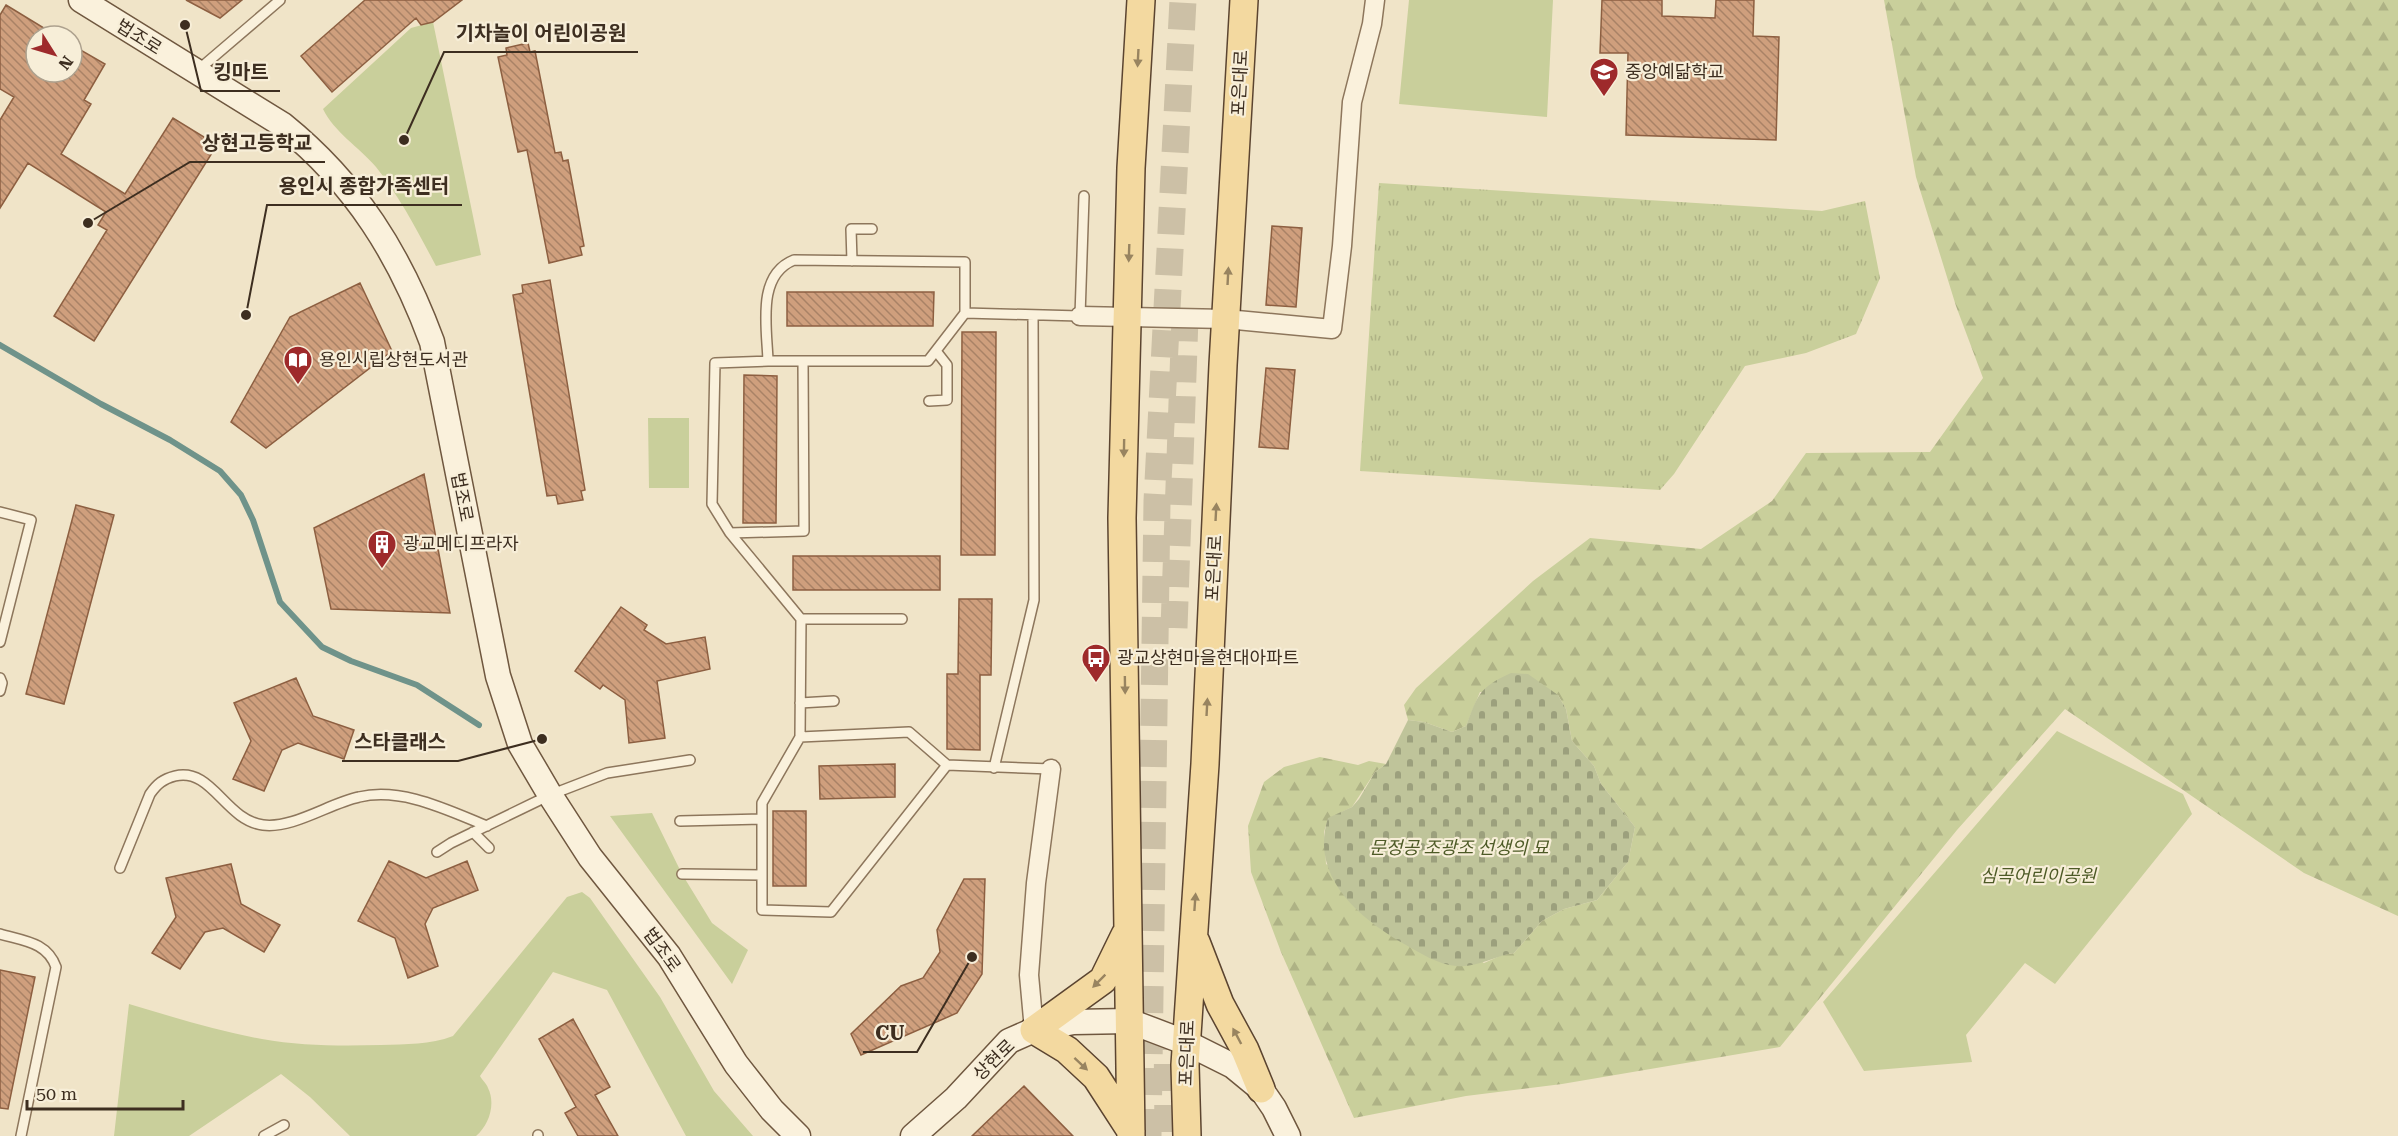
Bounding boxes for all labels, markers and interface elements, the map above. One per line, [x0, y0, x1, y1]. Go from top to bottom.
callout: 기차놀이 어린이공원 [444, 14, 638, 52]
street label: 법조로 [113, 15, 166, 59]
text: 기차놀이 어린이공원 [456, 21, 626, 45]
north arrow [24, 24, 84, 84]
one-way arrow [1133, 49, 1143, 68]
street label: 포은대로 [1227, 49, 1252, 117]
text: N [54, 52, 77, 73]
callout: 킹마트 [201, 53, 280, 91]
school or university icon: 중앙예닮학교 [1588, 56, 1620, 98]
text: 킹마트 [213, 60, 269, 84]
place label: 중앙예닮학교 [1625, 61, 1724, 82]
callout: 상현고등학교 [190, 124, 325, 162]
text: 상현고등학교 [202, 131, 312, 155]
callout: 용인시 종합가족센터 [267, 167, 462, 205]
text: 용인시 종합가족센터 [279, 174, 449, 198]
one-way arrow [1124, 244, 1133, 263]
one-way arrow [1224, 266, 1233, 285]
library icon: 용인시립상현도서관 [282, 344, 314, 386]
place label: 용인시립상현도서관 [319, 349, 468, 370]
one-way arrow [1119, 439, 1128, 458]
street label: 법조로 [447, 471, 478, 523]
one-way arrow [1212, 503, 1221, 522]
building icon: 광교메디프라자 [366, 528, 398, 570]
place label: 광교메디프라자 [403, 533, 519, 554]
street label: 포은대로 [1201, 534, 1226, 602]
bus stop icon: 광교상현마을현대아파트 [1080, 642, 1112, 684]
place label: 광교상현마을현대아파트 [1117, 647, 1299, 668]
one-way arrow [1120, 676, 1130, 695]
one-way arrow [1203, 698, 1212, 717]
callout: 스타클래스 [342, 723, 458, 761]
text: 스타클래스 [354, 730, 446, 754]
park label: 문정공 조광조 선생의 묘 [1369, 837, 1550, 858]
park label: 심곡어린이공원 [1980, 865, 2097, 886]
one-way arrow [1191, 892, 1200, 911]
street label: 법조로 [639, 923, 686, 976]
one-way arrow [1091, 974, 1106, 988]
callout: CU [863, 1014, 917, 1052]
street label: 포은대로 [1175, 1020, 1198, 1086]
text: CU [875, 1021, 905, 1045]
one-way arrow [1232, 1027, 1242, 1044]
street label: 상현로 [968, 1035, 1019, 1084]
one-way arrow [1073, 1057, 1088, 1070]
scale bar [27, 1073, 183, 1111]
text: 50 m [36, 1083, 77, 1104]

